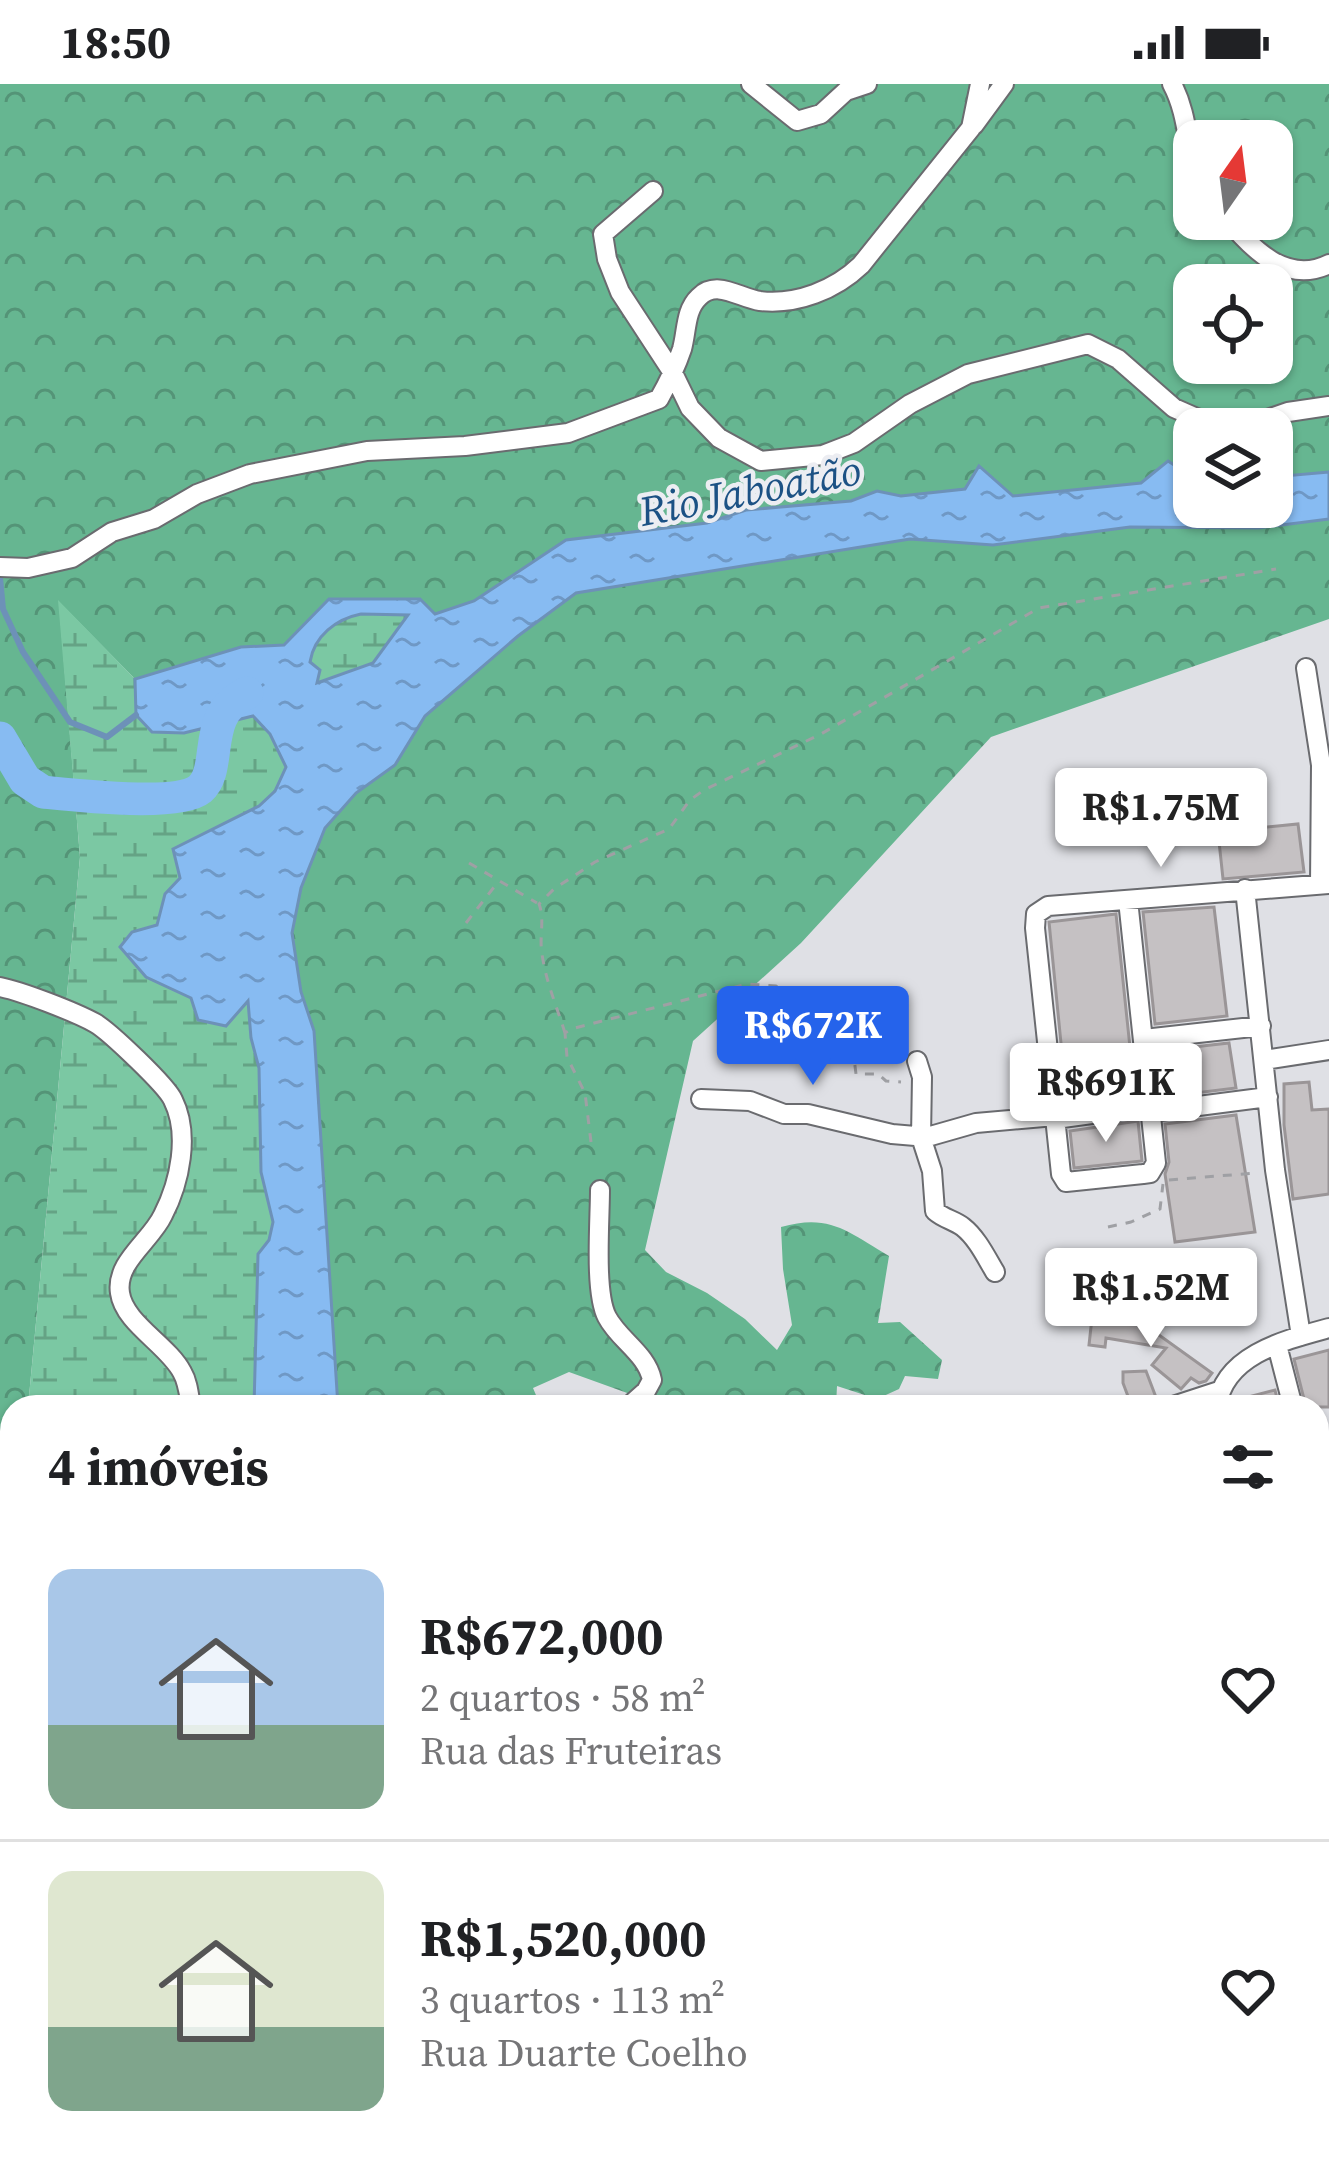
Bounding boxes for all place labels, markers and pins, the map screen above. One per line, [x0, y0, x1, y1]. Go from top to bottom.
pin: R$1.75M [1050, 768, 1272, 870]
pin: R$672K [715, 986, 911, 1088]
pin: R$691K [1008, 1043, 1204, 1145]
pin: R$1.52M [1040, 1248, 1262, 1350]

